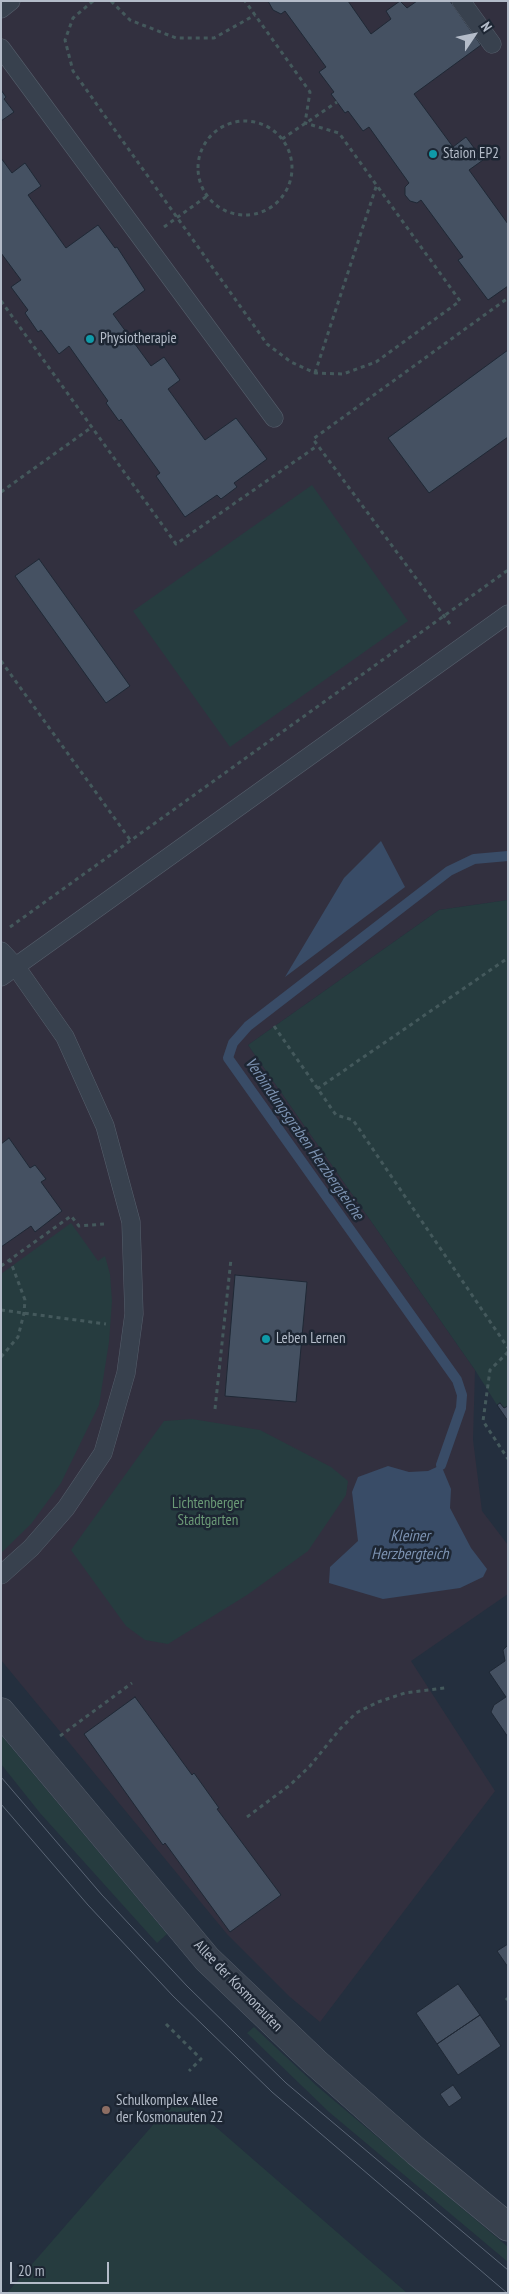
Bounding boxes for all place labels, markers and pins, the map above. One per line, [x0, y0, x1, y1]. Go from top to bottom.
place label: Staion EP2 [443, 145, 499, 163]
marker: Staion EP2 [427, 148, 439, 160]
place label: Physiotherapie [100, 330, 177, 348]
marker: Physiotherapie [84, 333, 96, 345]
place label: Leben Lernen [276, 1330, 345, 1348]
marker: Leben Lernen [260, 1333, 272, 1345]
place label: Schulkomplex Allee der Kosmonauten 22 [116, 2092, 223, 2127]
marker: Schulkomplex Allee der Kosmonauten 22 [100, 2104, 112, 2116]

